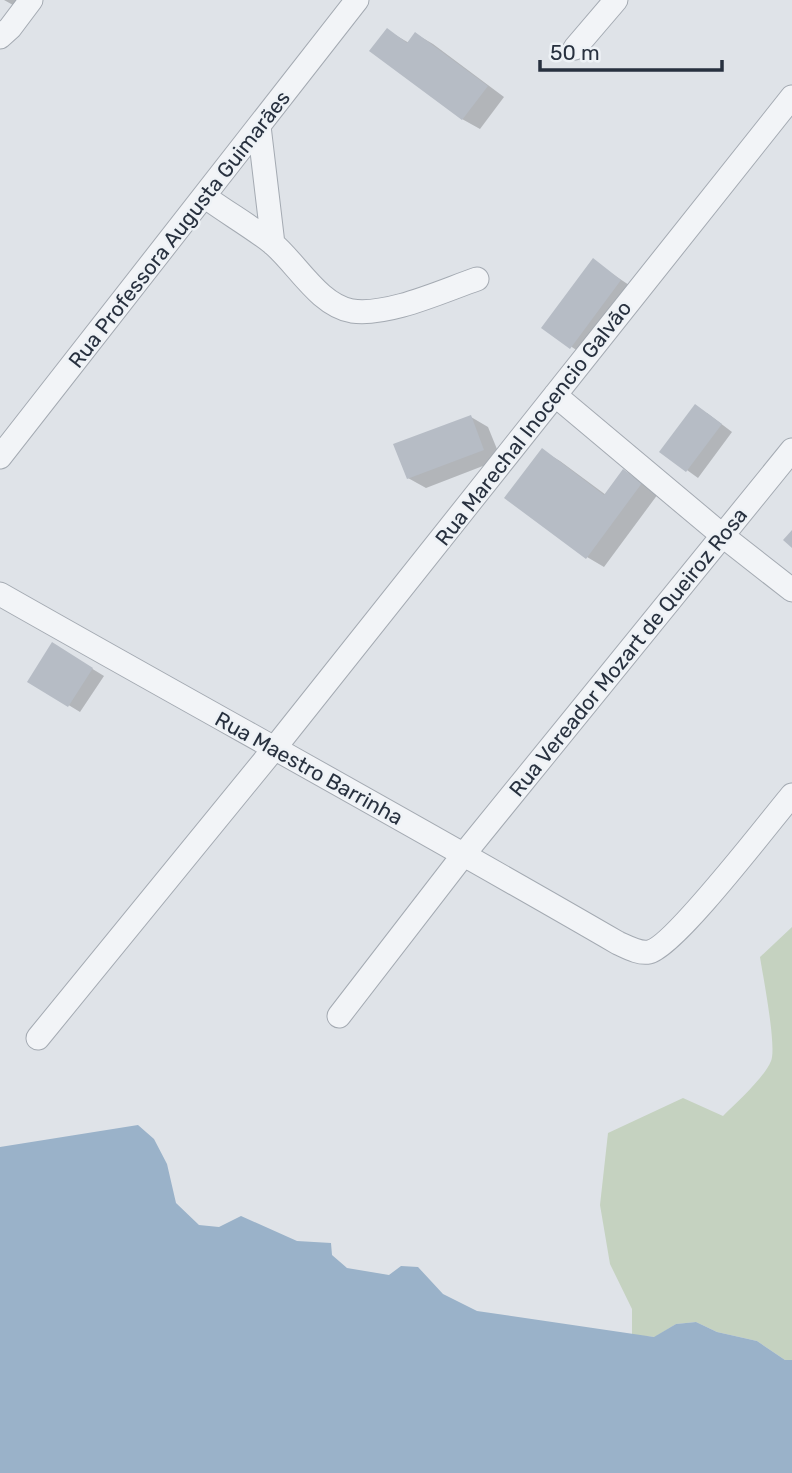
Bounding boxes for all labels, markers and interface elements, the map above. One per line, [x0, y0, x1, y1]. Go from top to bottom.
scale bar [540, 28, 722, 72]
text: 50 m [550, 40, 600, 65]
street label: Rua Professora Augusta Guimarães [63, 85, 295, 373]
street label: Rua Marechal Inocencio Galvão [430, 296, 636, 550]
street label: Rua Vereador Mozart de Queiroz Rosa [504, 503, 752, 801]
street label: Rua Maestro Barrinha [211, 706, 407, 830]

